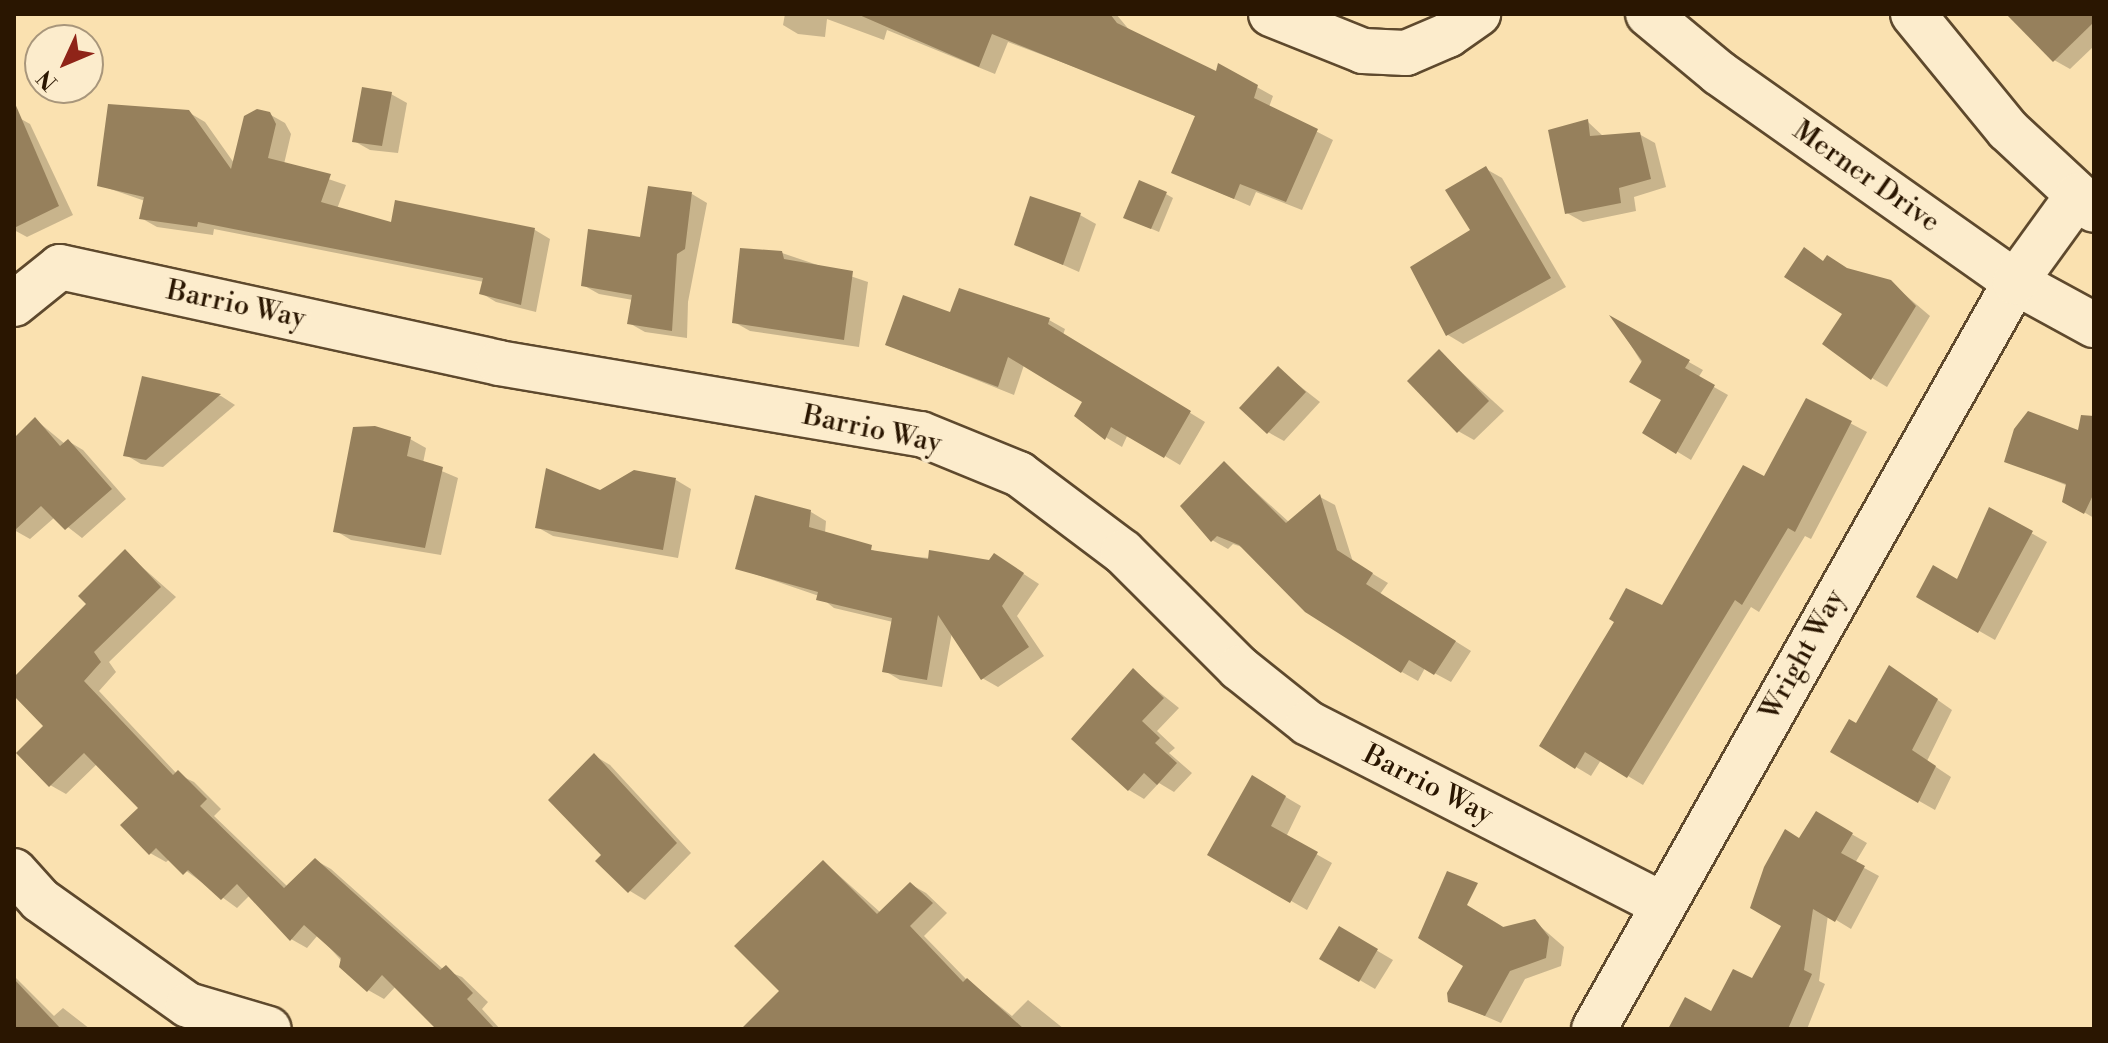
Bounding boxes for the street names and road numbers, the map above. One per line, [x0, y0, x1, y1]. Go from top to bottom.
street label: Merner Drive [1786, 114, 1946, 240]
street label: Barrio Way [164, 274, 308, 336]
street label: Barrio Way [800, 399, 944, 461]
street label: Wright Way [1753, 584, 1853, 726]
street label: Barrio Way [1358, 738, 1498, 832]

